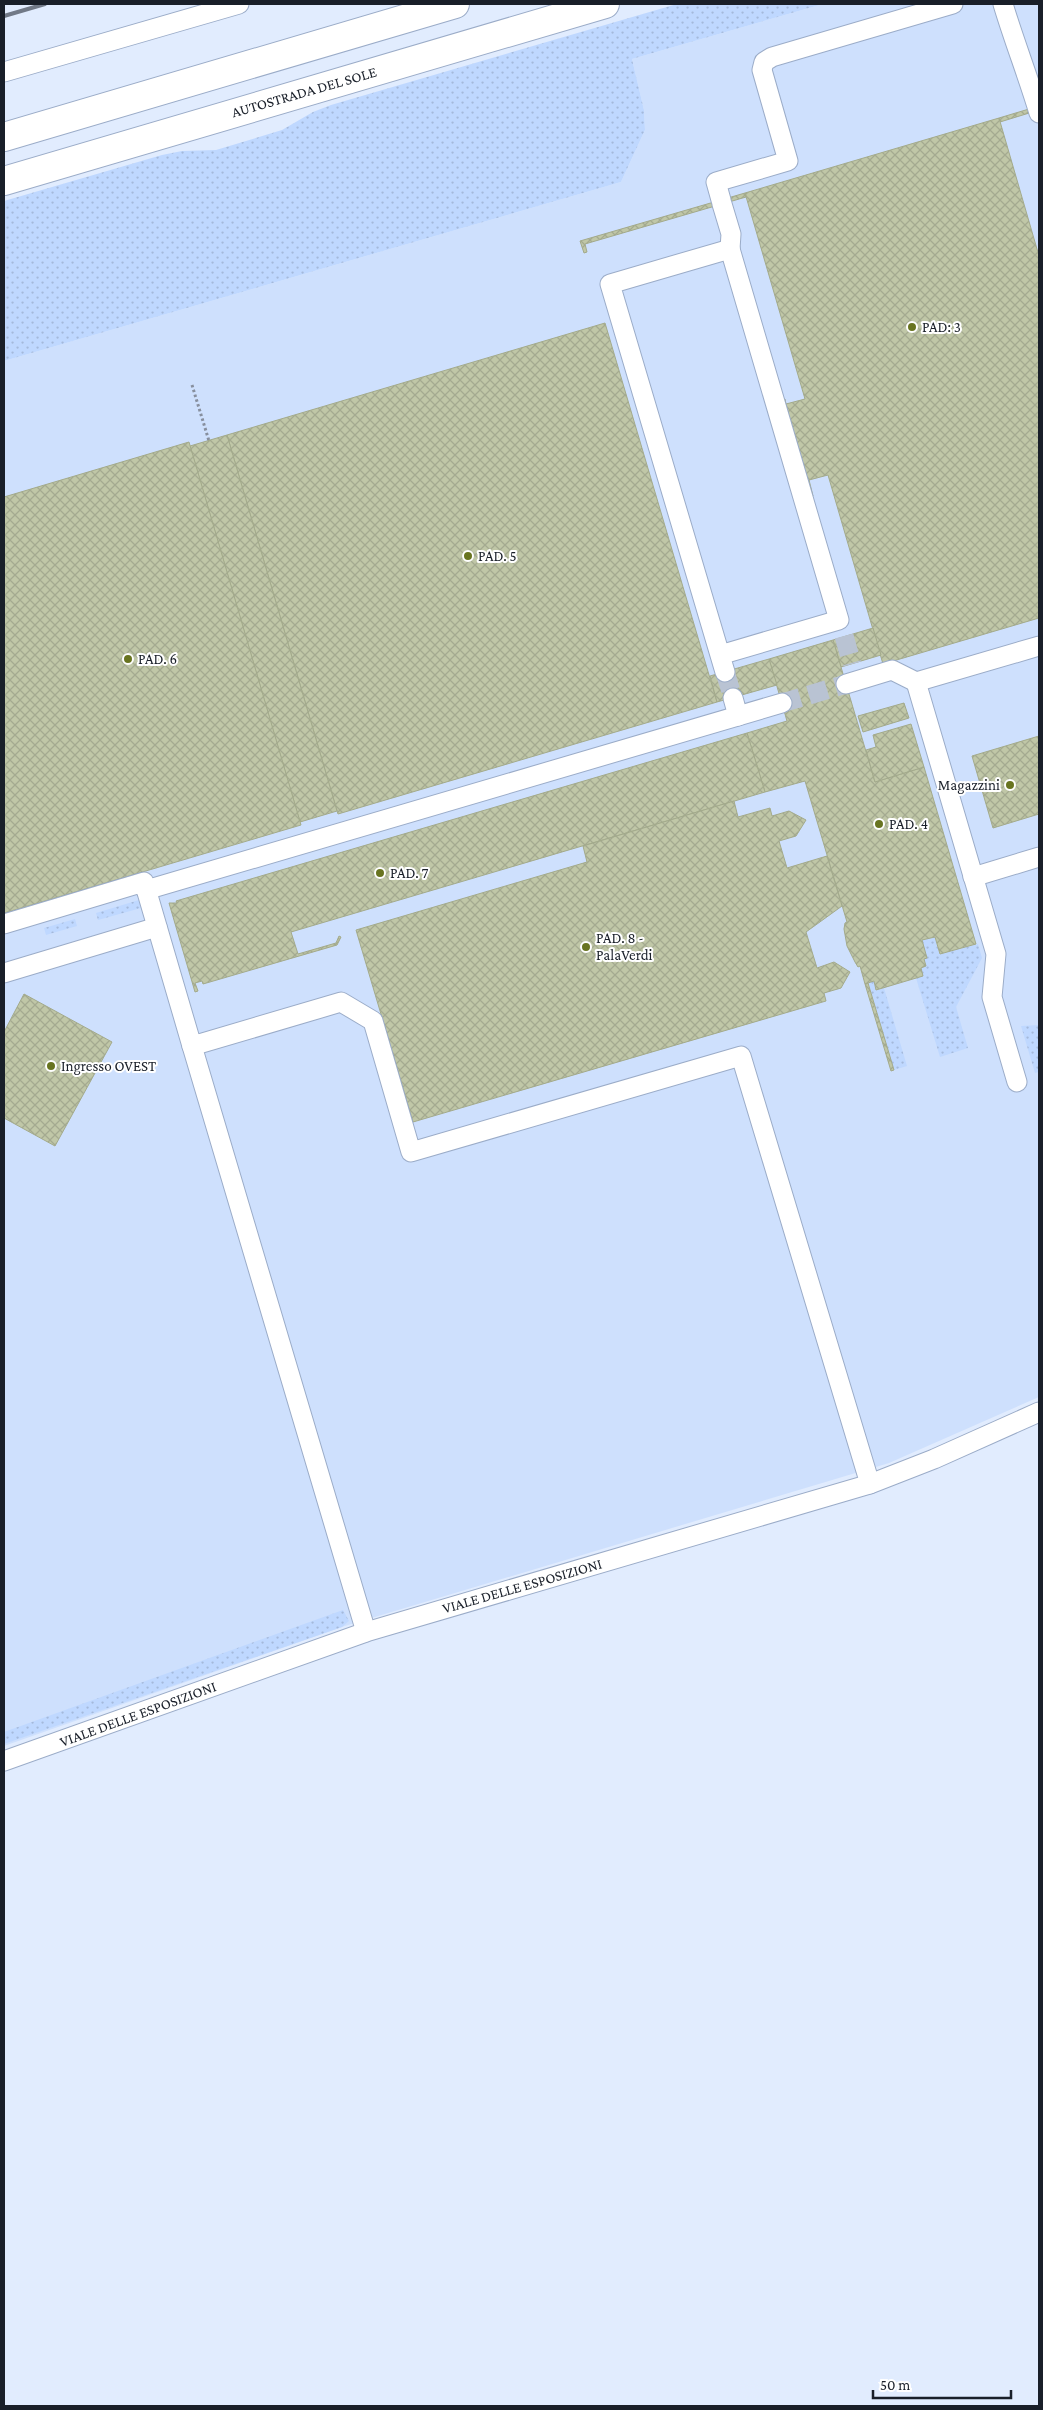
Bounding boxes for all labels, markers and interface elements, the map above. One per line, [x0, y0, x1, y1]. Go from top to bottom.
street label: AUTOSTRADA DEL SOLE [230, 64, 378, 120]
place label: PAD: 3 [922, 319, 961, 335]
marker: PAD: 3 [906, 321, 918, 333]
place label: PAD. 5 [478, 548, 517, 564]
marker: PAD. 5 [462, 550, 474, 562]
place label: PAD. 6 [138, 651, 177, 667]
marker: PAD. 6 [122, 653, 134, 665]
place label: Magazzini [938, 777, 1000, 794]
marker: Magazzini [1004, 779, 1016, 791]
place label: PAD. 4 [889, 816, 928, 832]
marker: PAD. 4 [873, 818, 885, 830]
place label: PAD. 7 [390, 865, 428, 881]
marker: PAD. 7 [374, 867, 386, 879]
place label: PAD. 8 - PalaVerdi [596, 930, 653, 963]
marker: PAD. 8 - PalaVerdi [580, 941, 592, 953]
place label: Ingresso OVEST [61, 1058, 156, 1075]
marker: Ingresso OVEST [45, 1060, 57, 1072]
street label: VIALE DELLE ESPOSIZIONI [440, 1556, 604, 1616]
street label: VIALE DELLE ESPOSIZIONI [58, 1678, 218, 1750]
scale bar [873, 2368, 1010, 2400]
text: 50 m [880, 2377, 910, 2393]

